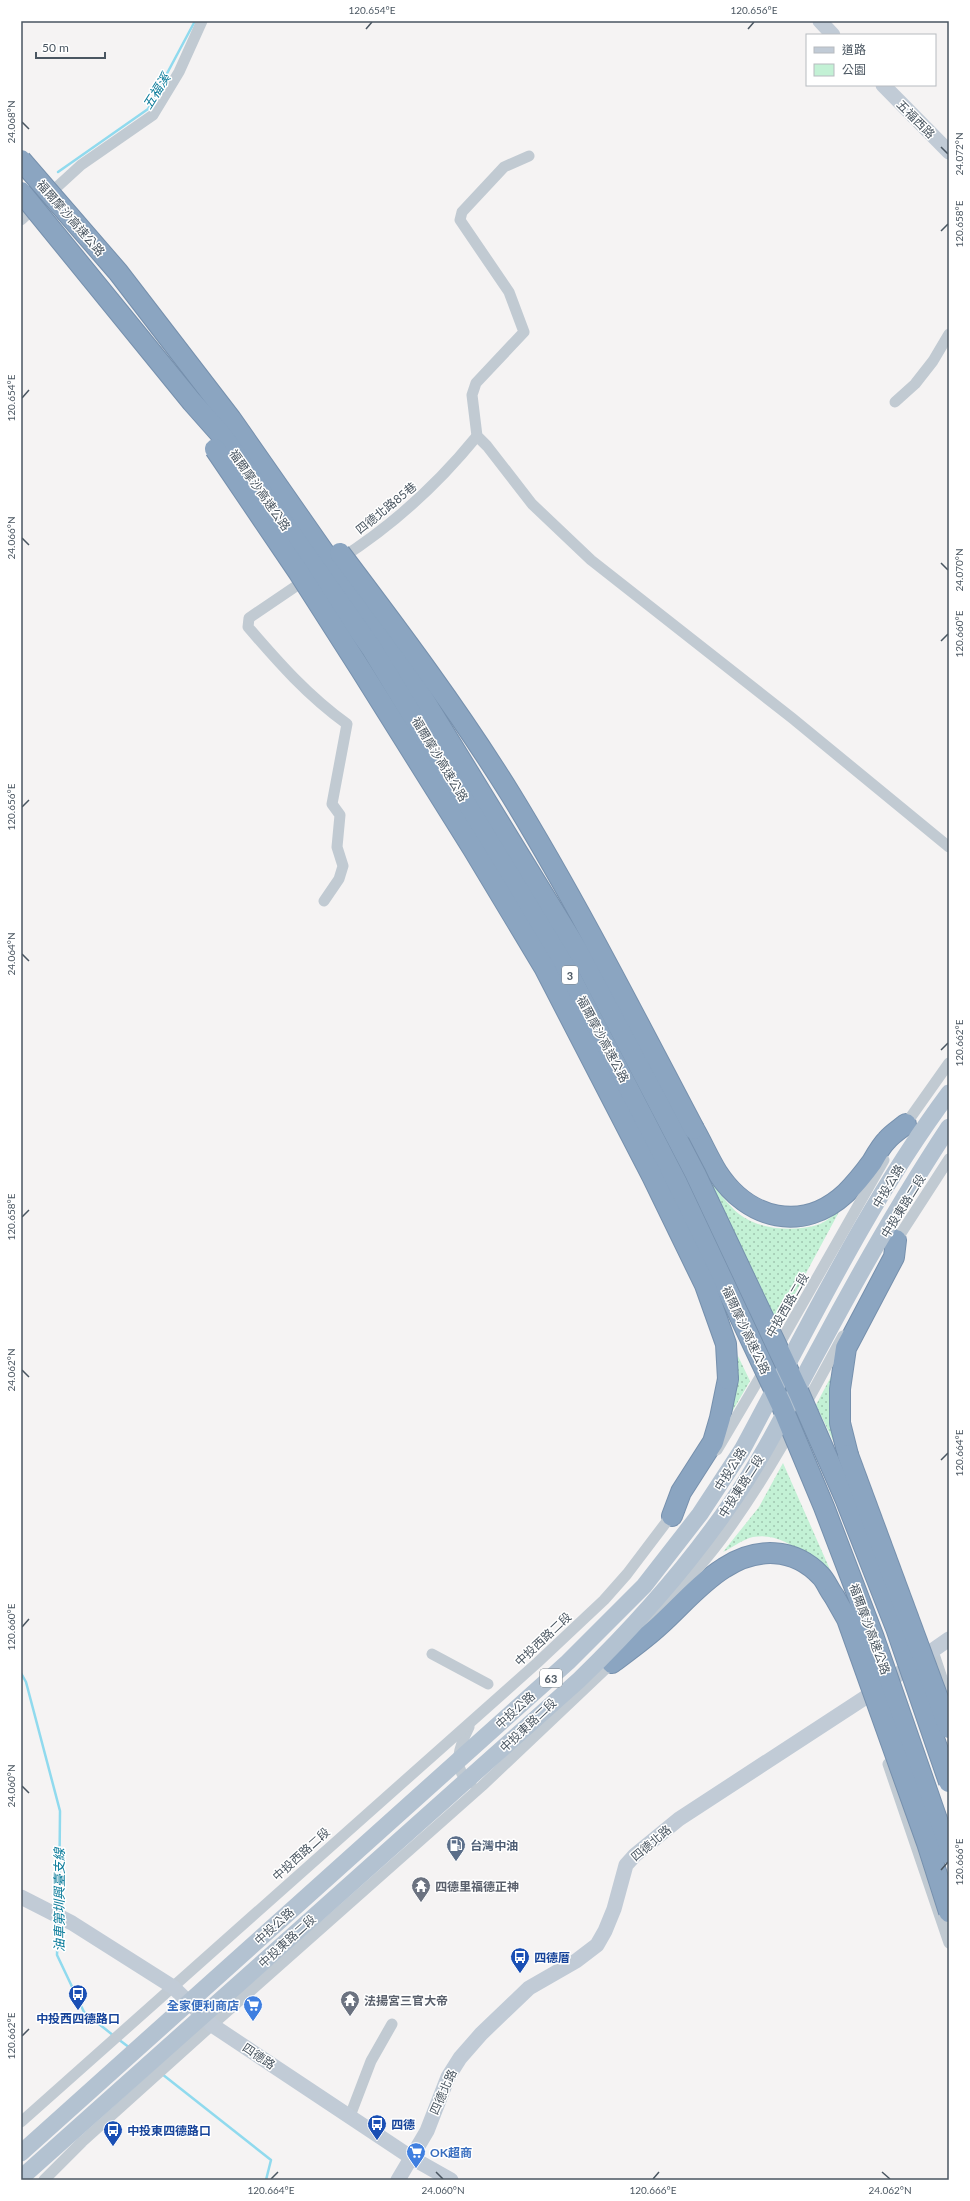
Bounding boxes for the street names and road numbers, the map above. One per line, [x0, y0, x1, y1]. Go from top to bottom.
street label: 五福西路 [894, 97, 938, 141]
street label: 福爾摩沙高速公路 [34, 177, 108, 259]
street label: 福爾摩沙高速公路 [226, 446, 294, 534]
street label: 四德北路85巷 [353, 479, 419, 537]
street label: 福爾摩沙高速公路 [409, 714, 471, 804]
road number: 3 [562, 966, 578, 984]
street label: 福爾摩沙高速公路 [574, 993, 632, 1085]
street label: 中投公路 [869, 1162, 907, 1210]
street label: 中投東路二段 [878, 1171, 928, 1241]
street label: 中投西路二段 [763, 1270, 811, 1340]
street label: 福爾摩沙高速公路 [719, 1283, 773, 1377]
street label: 中投公路 [711, 1445, 749, 1493]
street label: 中投東路二段 [715, 1452, 767, 1520]
street label: 福爾摩沙高速公路 [847, 1581, 893, 1677]
street label: 中投西路二段 [512, 1609, 574, 1669]
road number: 63 [540, 1669, 562, 1687]
street label: 中投公路 [492, 1688, 538, 1732]
street label: 中投東路二段 [497, 1695, 559, 1755]
street label: 四德北路 [628, 1822, 674, 1864]
street label: 中投西路二段 [269, 1824, 333, 1884]
street label: 中投公路 [251, 1904, 297, 1948]
street label: 中投東路二段 [255, 1911, 319, 1971]
street label: 四德路 [240, 2040, 278, 2072]
street label: 四德北路 [426, 2067, 460, 2117]

